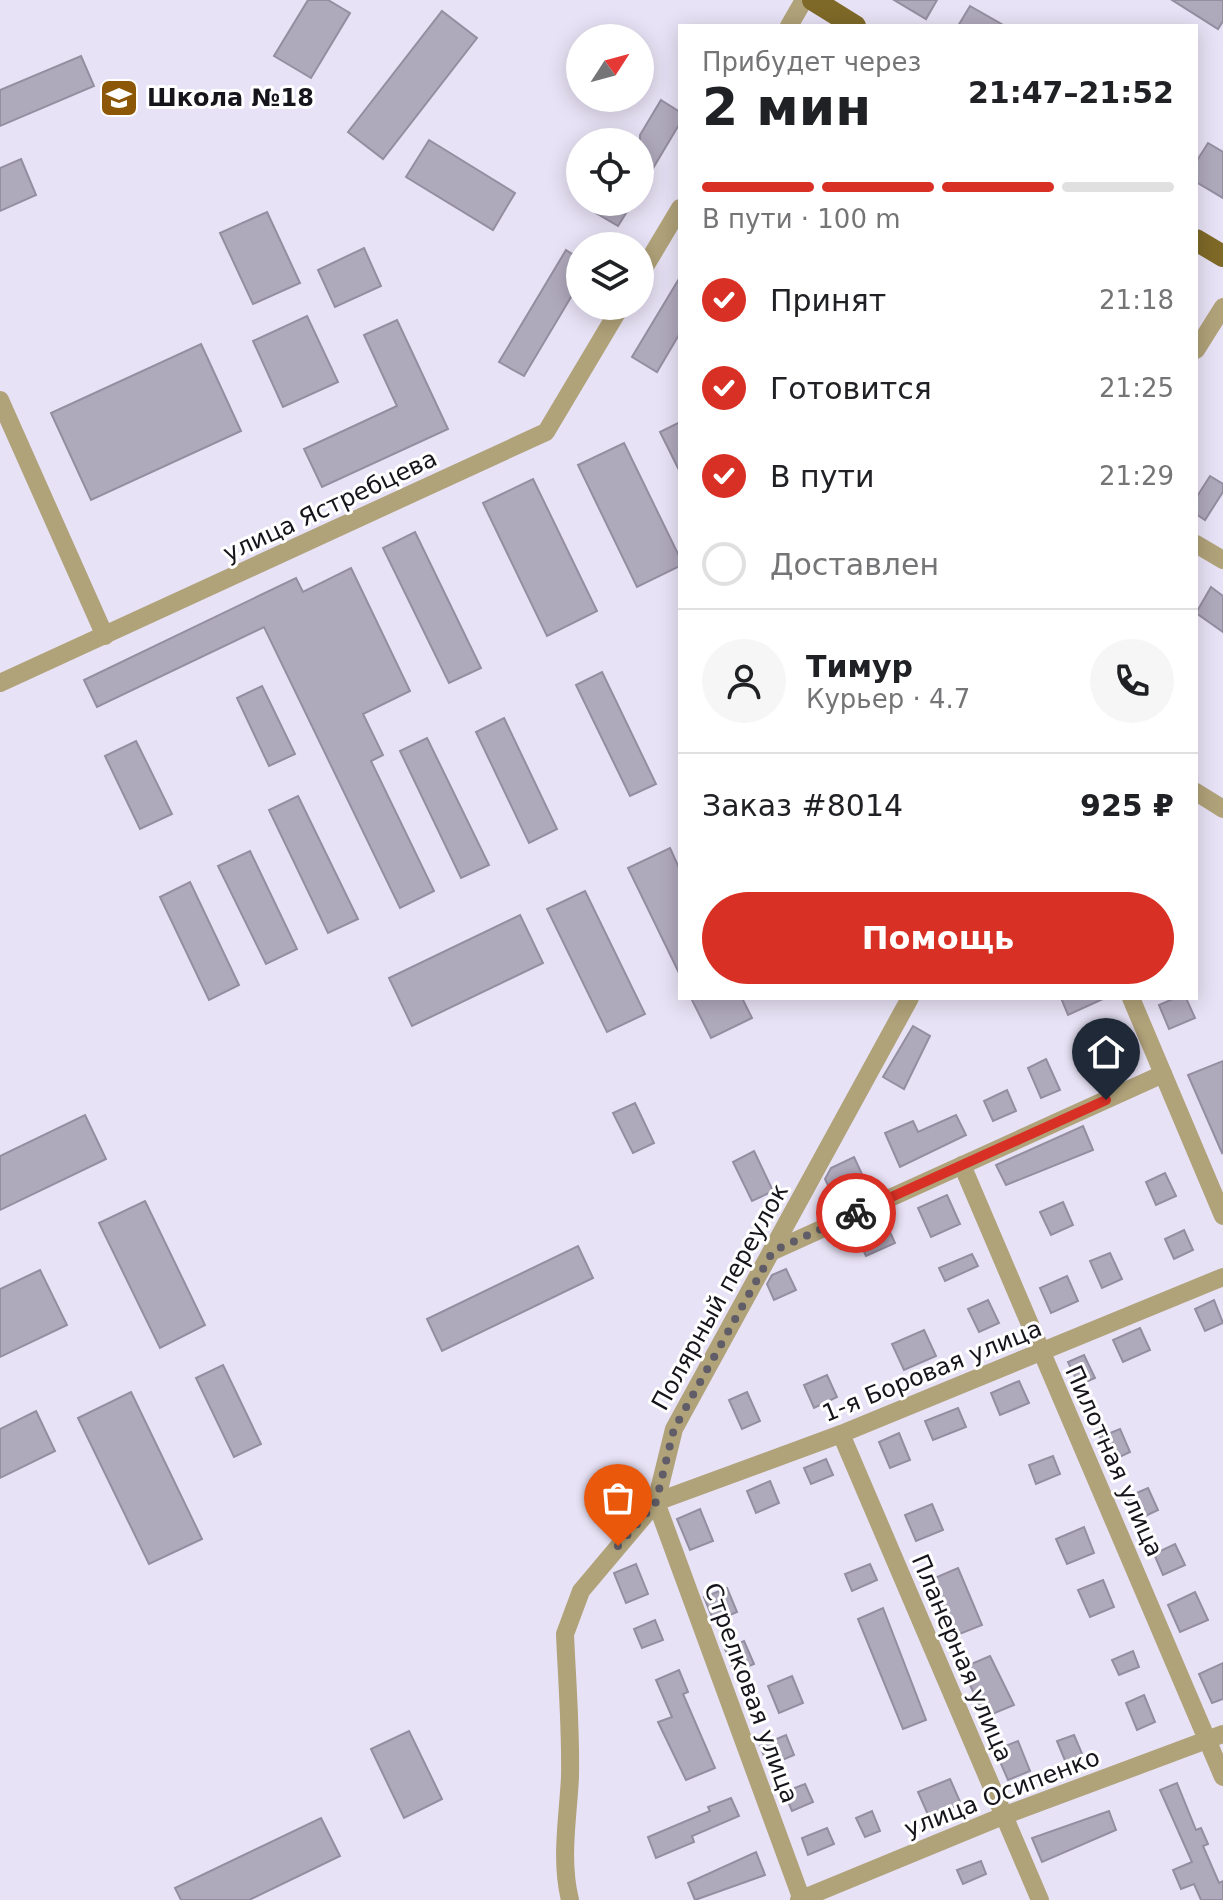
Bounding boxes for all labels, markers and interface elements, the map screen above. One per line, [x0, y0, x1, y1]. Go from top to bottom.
north arrow [566, 24, 654, 112]
map controls [566, 24, 654, 320]
text: Прибудет через [702, 47, 921, 77]
text: 21:47–21:52 [968, 75, 1174, 110]
school or university icon: Школа №18 [98, 77, 140, 119]
text: 2 мин [702, 77, 871, 137]
place label: Школа №18 [147, 84, 314, 112]
button: locate [566, 128, 654, 216]
text: В пути · 100 m [702, 204, 901, 234]
button: layers [566, 232, 654, 320]
icon: check [702, 278, 746, 322]
text: Принят [770, 283, 886, 318]
text: 21:18 [1099, 285, 1174, 315]
icon: check [702, 366, 746, 410]
text: Готовится [770, 371, 932, 406]
text: 21:25 [1099, 373, 1174, 403]
street label: улица Ястребцева [219, 444, 441, 568]
icon: check [702, 454, 746, 498]
text: В пути [770, 459, 874, 494]
text: 21:29 [1099, 461, 1174, 491]
text: Доставлен [770, 547, 939, 582]
button: person [702, 639, 786, 723]
button: phone [1090, 639, 1174, 723]
text: Тимур [806, 649, 913, 684]
text: Курьер · 4.7 [806, 684, 970, 714]
text: Заказ #8014 [702, 788, 903, 823]
text: 925 ₽ [1080, 788, 1174, 823]
button: Помощь [702, 892, 1174, 984]
pin [1072, 1018, 1140, 1100]
icon: home [1084, 1030, 1128, 1074]
courier [816, 1173, 896, 1253]
street label: Полярный переулок [646, 1179, 794, 1415]
icon: bike [834, 1191, 878, 1235]
street label: 1-я Боровая улица [818, 1314, 1046, 1428]
street label: Пилотная улица [1059, 1361, 1169, 1561]
pin [584, 1464, 652, 1546]
icon: bag [596, 1476, 640, 1520]
street label: Планерная улица [906, 1550, 1018, 1766]
street label: Стрелковая улица [698, 1579, 804, 1807]
street label: улица Осипенко [900, 1743, 1104, 1843]

